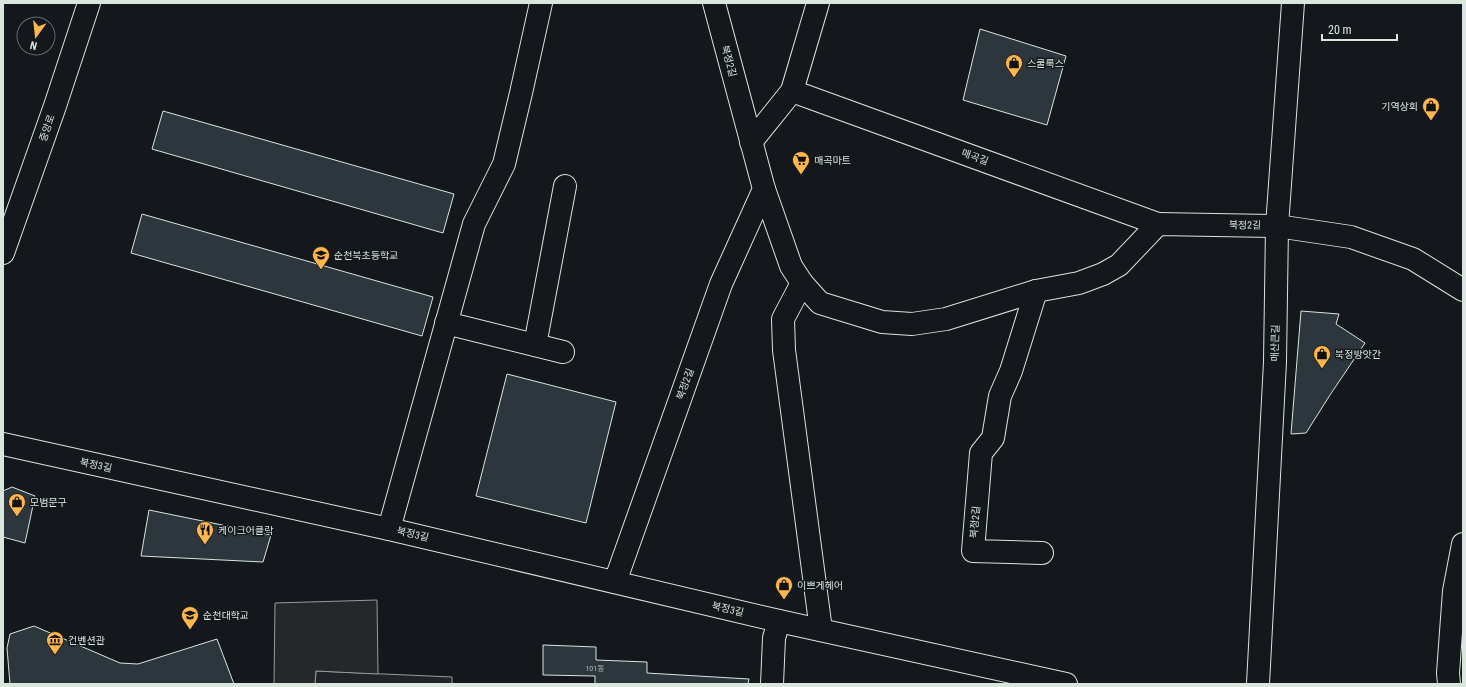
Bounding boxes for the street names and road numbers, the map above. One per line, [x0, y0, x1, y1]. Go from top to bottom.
street label: 북정2길 [719, 44, 739, 78]
street label: 중앙로 [37, 113, 57, 143]
street label: 매곡길 [960, 147, 990, 167]
street label: 북정2길 [1229, 219, 1261, 231]
street label: 매산큰길 [1269, 325, 1281, 361]
street label: 북정2길 [674, 367, 696, 401]
street label: 북정3길 [79, 456, 113, 474]
street label: 북정2길 [968, 505, 982, 539]
street label: 북정3길 [396, 525, 430, 543]
street label: 북정3길 [711, 600, 745, 618]

